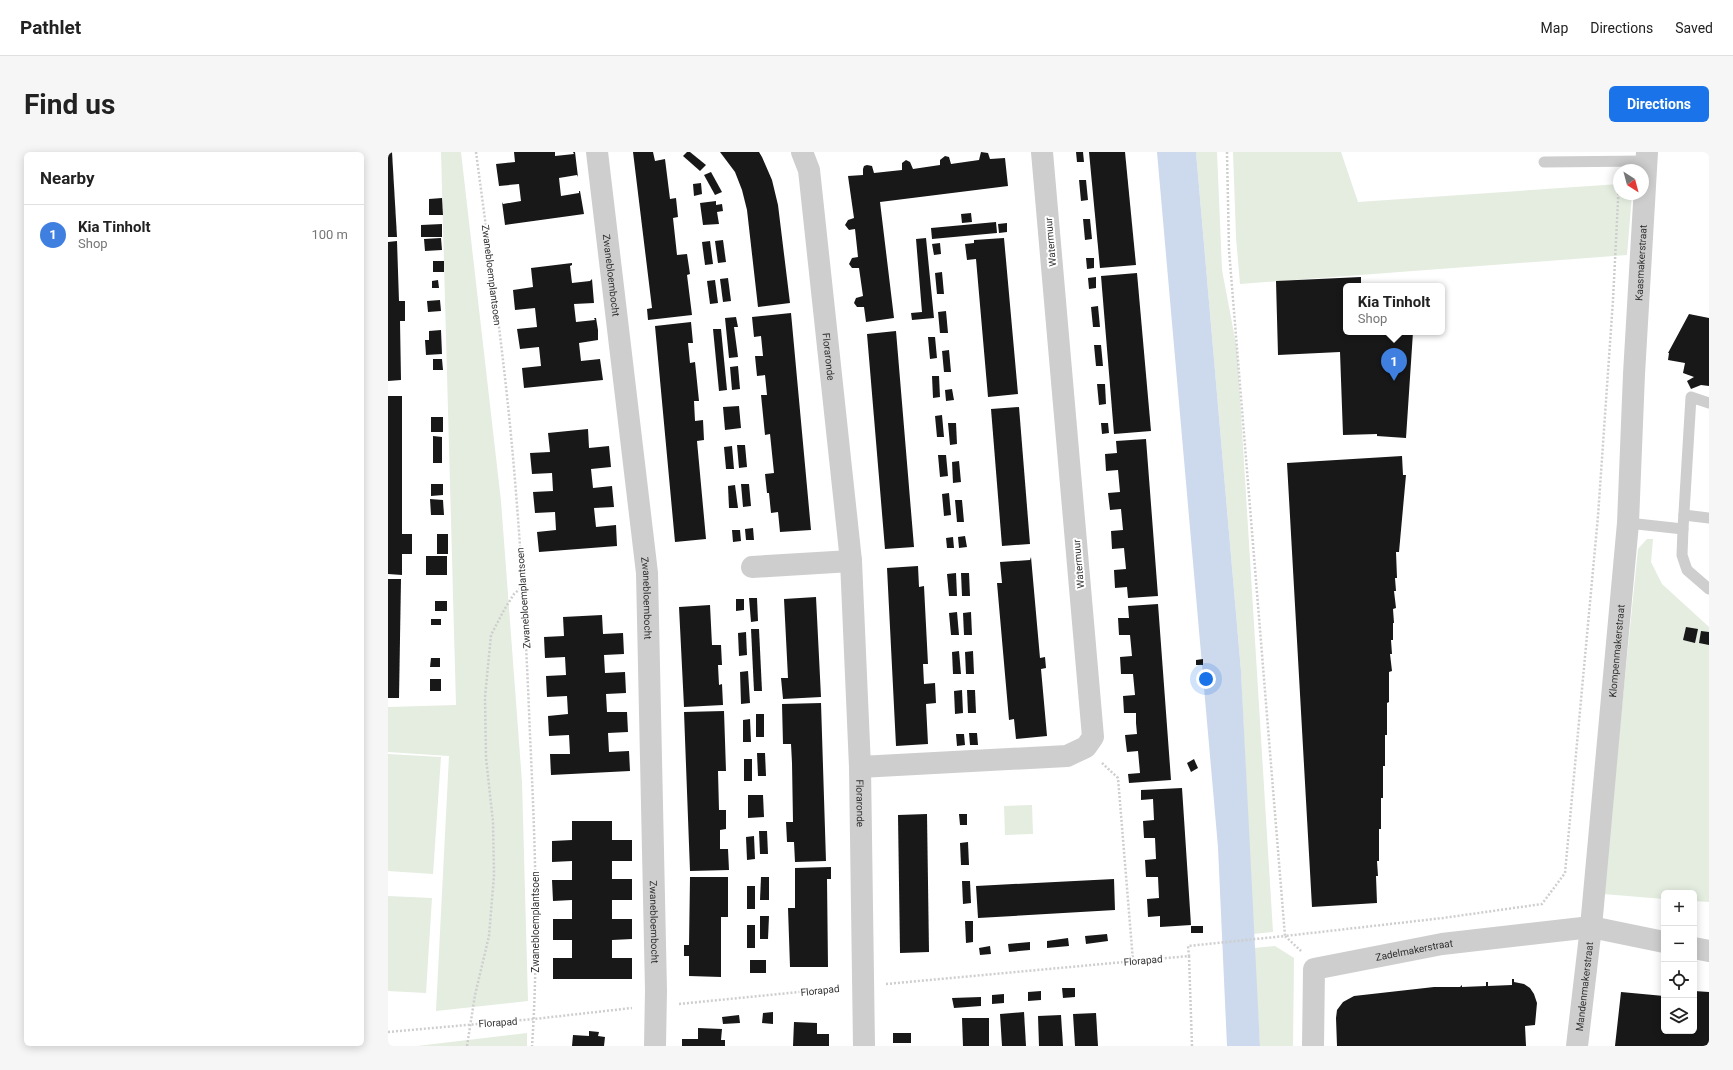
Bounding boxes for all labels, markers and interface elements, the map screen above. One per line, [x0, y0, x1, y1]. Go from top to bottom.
text: Pathlet [20, 16, 81, 39]
text: Map [1541, 20, 1568, 36]
text: Directions [1590, 20, 1653, 36]
text: Saved [1675, 20, 1713, 36]
button: Directions [1609, 86, 1709, 122]
text: Find us [24, 88, 115, 121]
north arrow [1613, 164, 1649, 200]
text: Nearby [40, 168, 95, 188]
street label: Watermuur [1043, 216, 1058, 267]
text: Kia Tinholt [78, 218, 150, 236]
street label: Zwanebloemplantsoen [480, 224, 503, 326]
street label: Kaasmakerstraat [1633, 225, 1649, 301]
text: 1 [49, 227, 57, 242]
text: 100 m [311, 227, 348, 242]
street label: Zwanebloembocht [601, 233, 621, 317]
text: Shop [78, 236, 108, 251]
popup [1343, 283, 1445, 335]
text: Kia Tinholt [1358, 293, 1430, 311]
text: Shop [1358, 311, 1387, 326]
street label: Floraronde [821, 332, 837, 381]
pin: 1 [1381, 348, 1407, 381]
street label: Watermuur [1071, 538, 1086, 589]
street label: Zwanebloemplantsoen [514, 547, 533, 649]
street label: Zwanebloembocht [639, 556, 653, 640]
street label: Klompenmakerstraat [1607, 604, 1627, 698]
your location [1196, 669, 1216, 689]
street label: Floraronde [854, 779, 866, 827]
street label: Zwanebloemplantsoen [530, 871, 541, 973]
street label: Zwanebloembocht [648, 880, 660, 964]
map controls [1661, 890, 1697, 1034]
button: + [1661, 890, 1697, 926]
button: − [1661, 926, 1697, 962]
street label: Zadelmakerstraat [1375, 938, 1453, 963]
street label: Mandenmakerstraat [1574, 941, 1595, 1032]
street label: Florapad [1123, 953, 1163, 968]
button: locate [1661, 962, 1697, 998]
street label: Florapad [800, 983, 840, 998]
button: layers [1661, 998, 1697, 1034]
street label: Florapad [478, 1016, 518, 1029]

